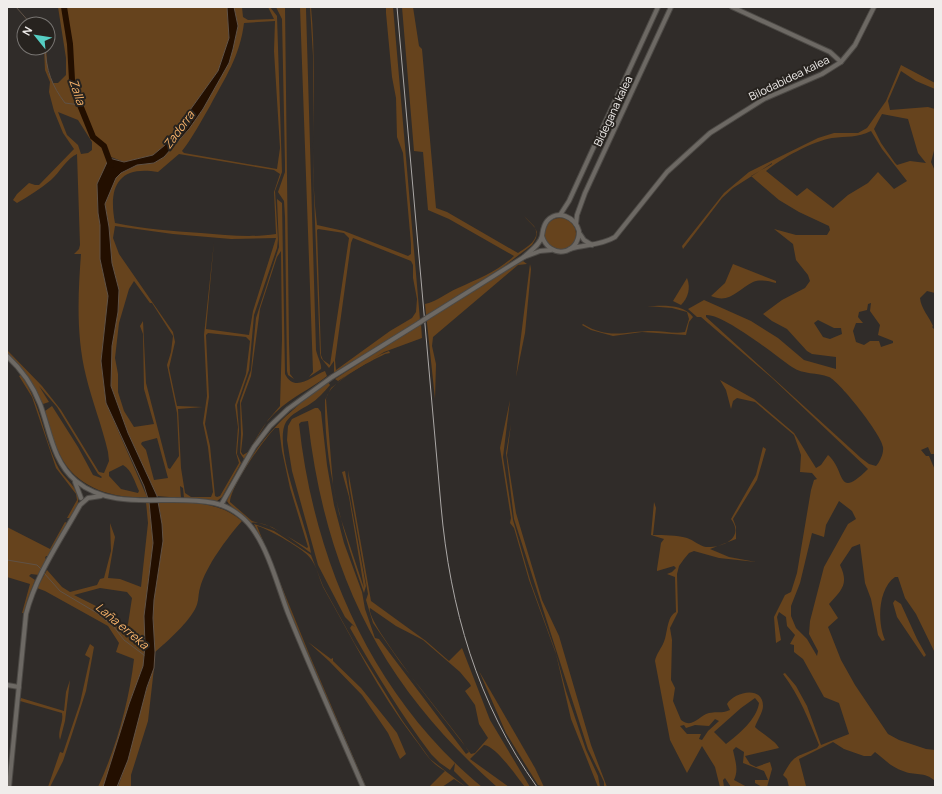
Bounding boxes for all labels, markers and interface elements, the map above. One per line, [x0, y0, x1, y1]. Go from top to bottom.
north arrow [16, 16, 56, 56]
text: N [18, 23, 35, 38]
street label: Bilodabidea kalea [746, 52, 832, 104]
street label: Bidegana kalea [590, 73, 635, 149]
water label: Zalla [65, 77, 90, 108]
water label: Zadorra [159, 106, 199, 152]
water label: Laña erreka [92, 598, 153, 654]

